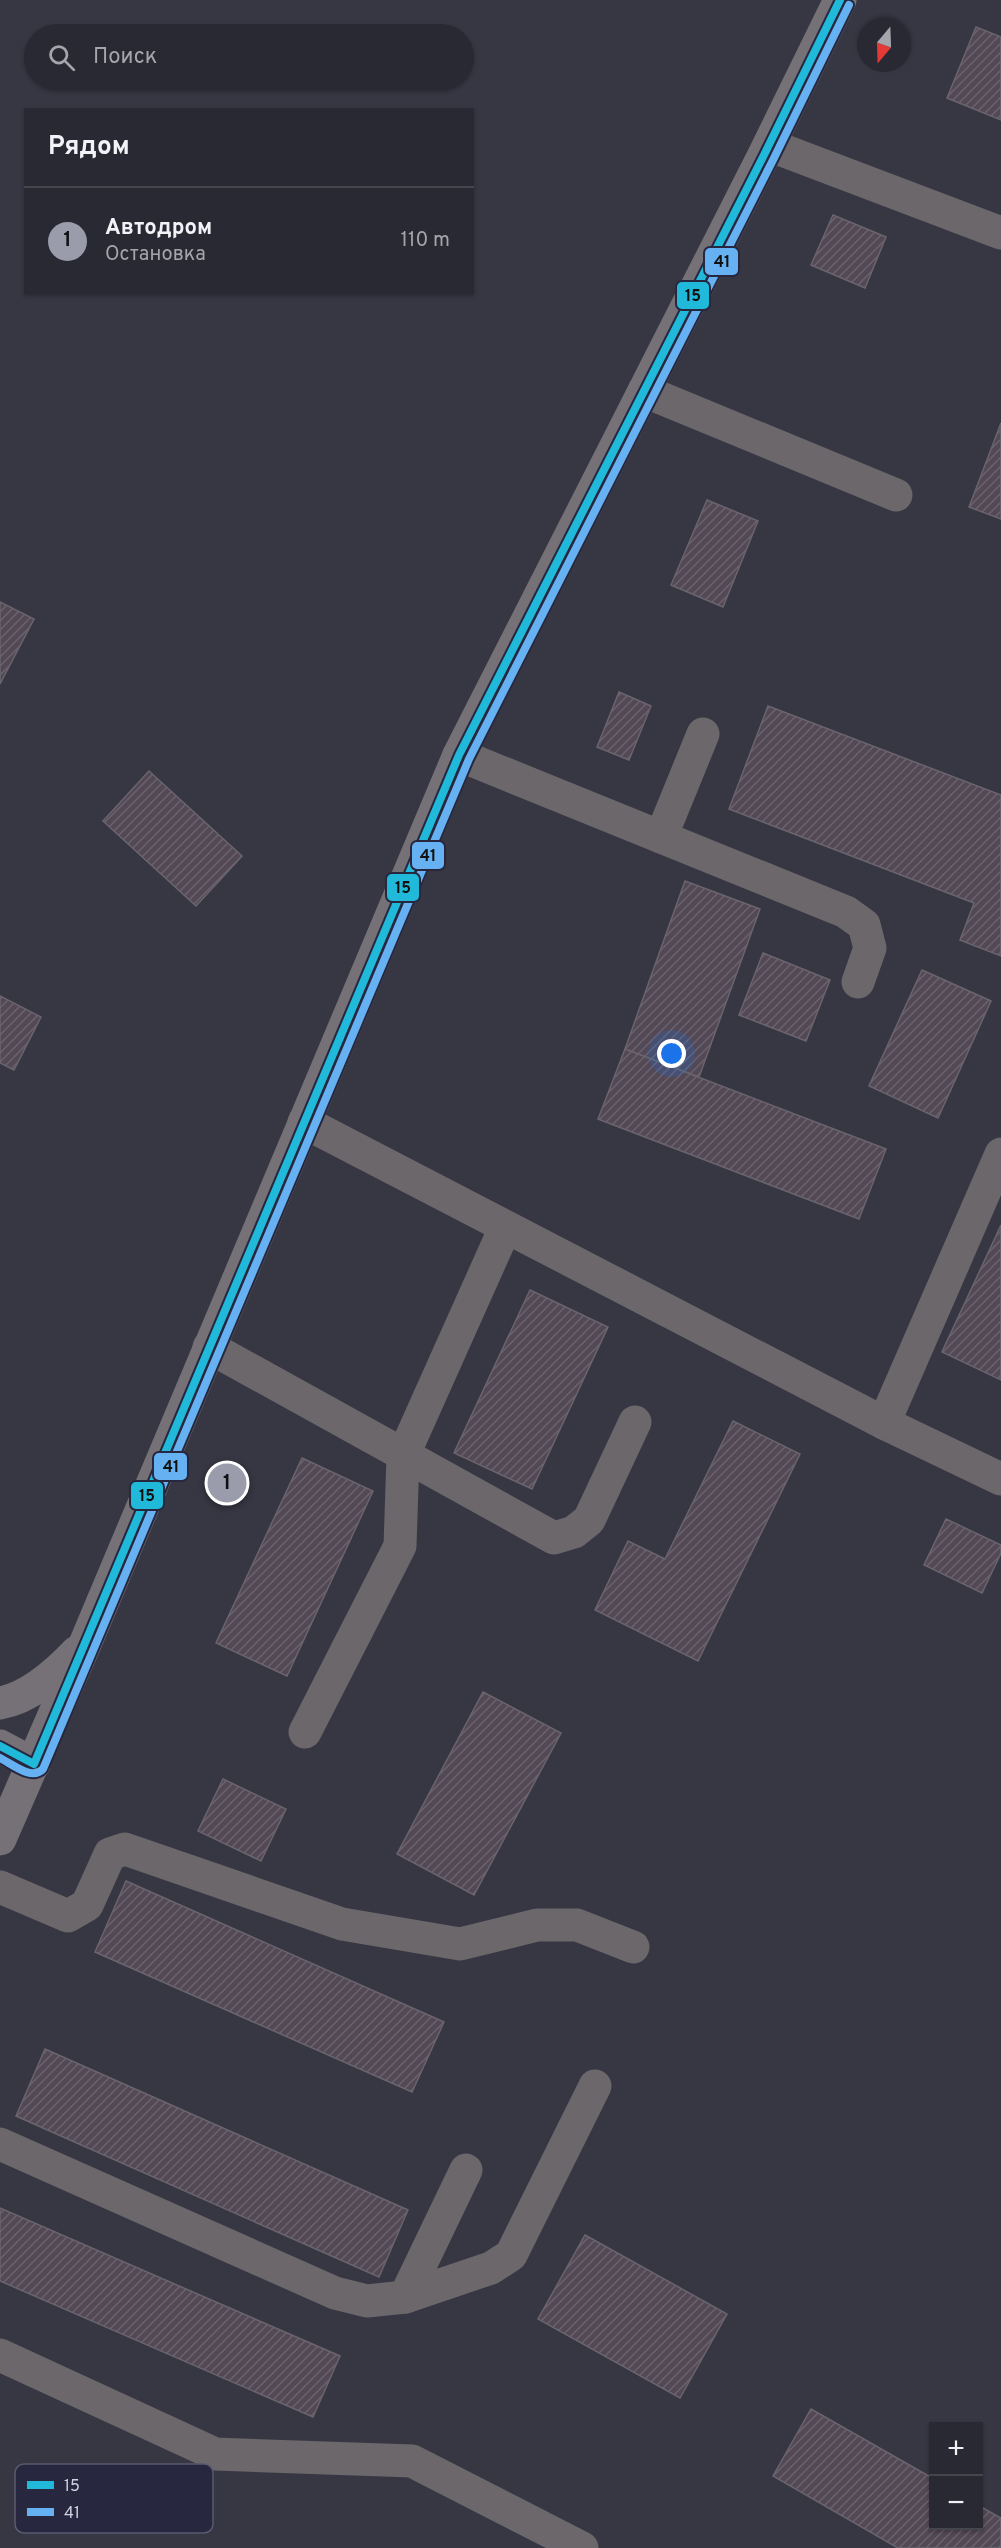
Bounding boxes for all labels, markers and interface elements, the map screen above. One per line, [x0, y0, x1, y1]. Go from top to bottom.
north arrow [857, 18, 911, 72]
search box [24, 24, 474, 90]
icon: search [45, 41, 78, 74]
text: Поиск [93, 44, 157, 71]
text: Рядом [48, 131, 130, 164]
text: Автодром [105, 215, 212, 242]
text: 1 [64, 228, 72, 254]
text: 110 m [401, 228, 450, 254]
text: Остановка [105, 242, 206, 268]
line badge: 41 [704, 247, 739, 276]
text: 41 [714, 253, 730, 273]
line badge: 15 [676, 281, 710, 310]
text: 15 [685, 287, 701, 307]
line badge: 41 [411, 841, 445, 870]
text: 41 [420, 847, 436, 867]
line badge: 15 [386, 873, 420, 902]
text: 15 [395, 879, 411, 899]
your location [657, 1039, 686, 1068]
line badge: 41 [153, 1452, 188, 1481]
text: 41 [163, 1458, 179, 1478]
pin: 1 [208, 1460, 246, 1506]
line badge: 15 [130, 1481, 164, 1510]
text: 15 [139, 1487, 155, 1507]
map controls [929, 2422, 983, 2530]
button: + [929, 2422, 983, 2476]
legend [15, 2464, 213, 2533]
button: − [929, 2476, 983, 2530]
text: 15 [64, 2477, 80, 2497]
text: 41 [64, 2504, 80, 2524]

